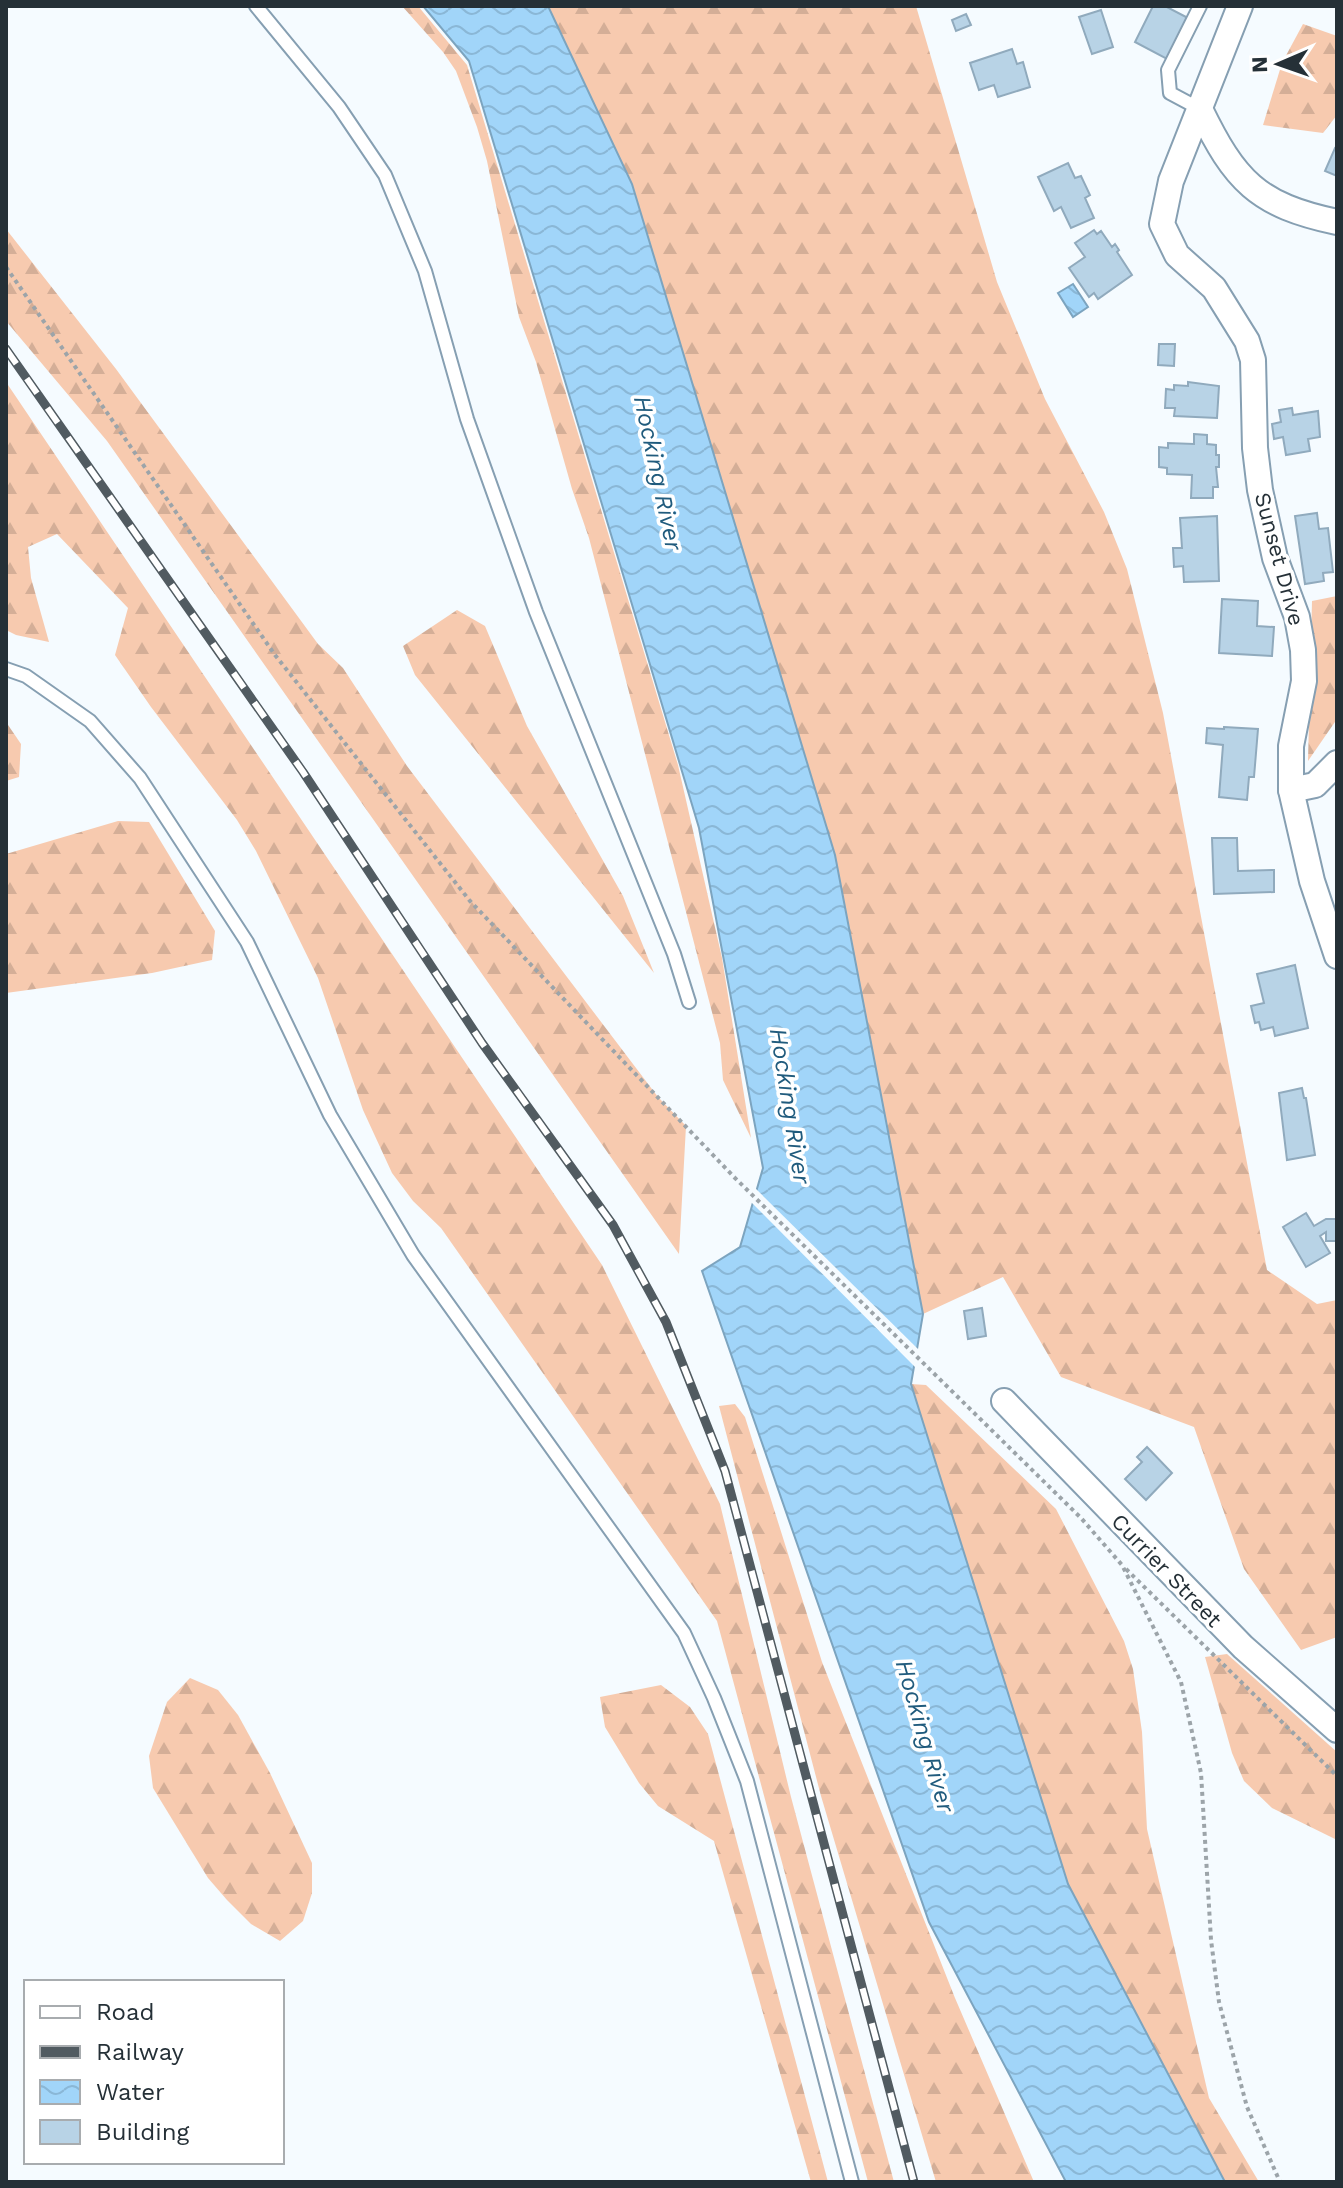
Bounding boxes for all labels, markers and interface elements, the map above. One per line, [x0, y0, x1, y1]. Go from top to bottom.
north arrow [1239, 24, 1319, 104]
text: N [1247, 56, 1272, 73]
water label: Hocking River [628, 393, 688, 555]
street label: Sunset Drive [1250, 490, 1309, 628]
water label: Hocking River [764, 1026, 816, 1188]
street label: Currier Street [1106, 1509, 1227, 1632]
water label: Hocking River [890, 1656, 961, 1817]
legend [24, 1980, 284, 2164]
text: Road [96, 1998, 155, 2026]
text: Railway [96, 2038, 185, 2066]
text: Water [96, 2078, 165, 2106]
text: Building [96, 2118, 189, 2146]

